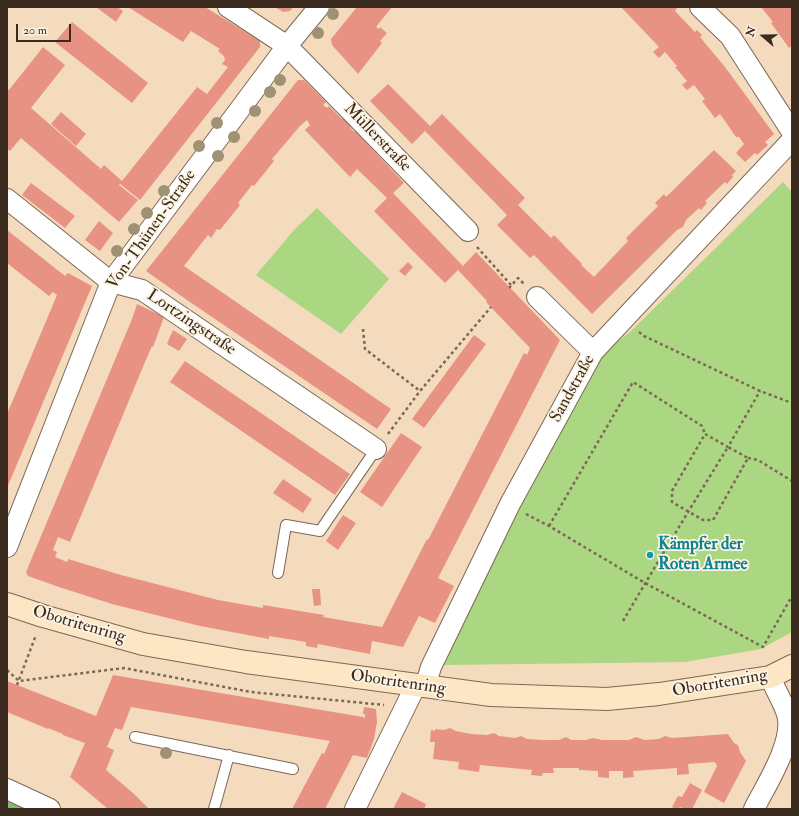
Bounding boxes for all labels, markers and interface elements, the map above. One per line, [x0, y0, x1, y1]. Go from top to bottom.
scale bar [18, 16, 73, 42]
north arrow [743, 16, 783, 56]
text: 20 m [23, 23, 47, 38]
text: N [743, 25, 759, 39]
street label: Müllerstraße [339, 99, 415, 177]
street label: Von-Thünen-Straße [103, 166, 201, 294]
street label: Lortzingstraße [142, 286, 240, 360]
street label: Sandstraße [546, 351, 600, 427]
place label: Kämpfer der Roten Armee [658, 535, 748, 575]
marker: Kämpfer der Roten Armee [645, 550, 655, 560]
street label: Obotritenring [30, 602, 128, 648]
street label: Obotritenring [349, 666, 447, 700]
street label: Obotritenring [671, 666, 769, 702]

